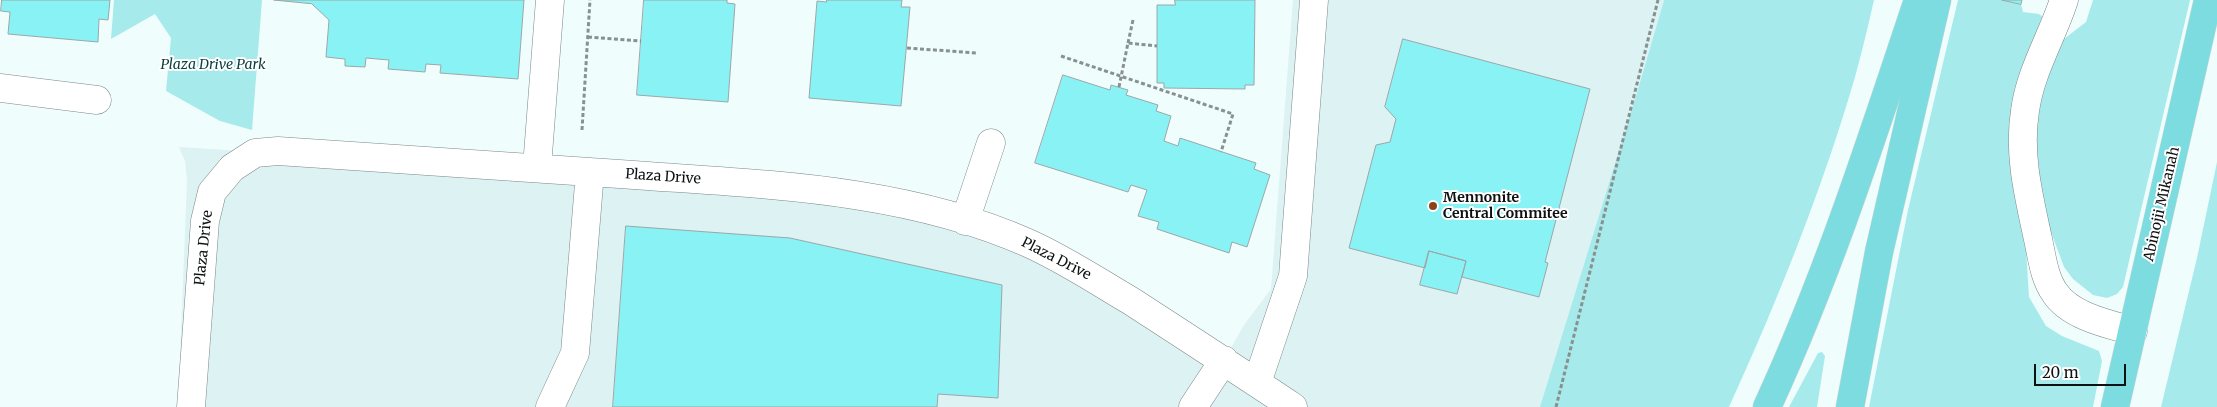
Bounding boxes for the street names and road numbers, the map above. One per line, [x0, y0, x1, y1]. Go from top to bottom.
street label: Abinojii Mikanah [2141, 145, 2183, 263]
street label: Plaza Drive [625, 166, 701, 188]
street label: Plaza Drive [192, 209, 216, 287]
street label: Plaza Drive [1018, 234, 1094, 284]

